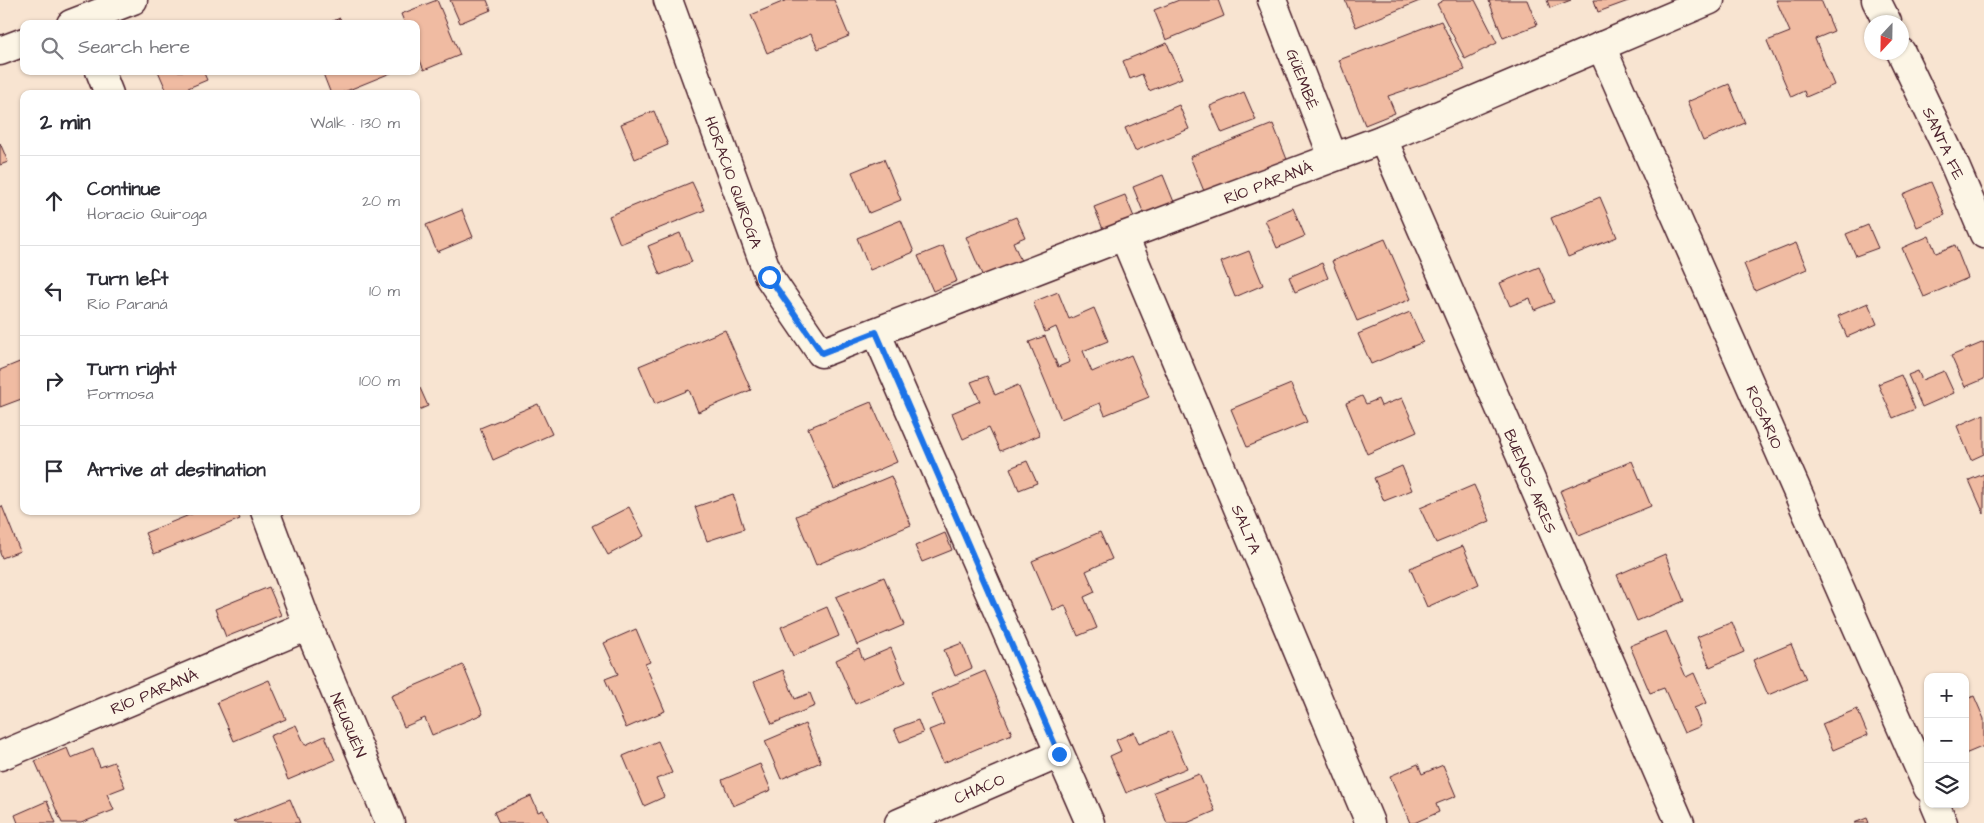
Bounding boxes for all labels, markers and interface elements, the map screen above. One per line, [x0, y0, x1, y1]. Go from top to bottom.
north arrow [1864, 15, 1909, 60]
search box [20, 20, 420, 75]
icon: search [38, 34, 66, 62]
text: Search here [78, 34, 190, 61]
street label: GÜEMBÉ [1280, 46, 1324, 113]
street label: SANTA FE [1917, 104, 1970, 184]
text: 2 min [40, 108, 90, 137]
text: Walk · 130 m [310, 112, 400, 134]
street label: HORACIO QUIROGA [699, 113, 767, 252]
street label: RÍO PARANÁ [1221, 156, 1316, 210]
text: Continue [87, 176, 161, 203]
icon: ahead [40, 187, 68, 215]
text: 20 m [362, 190, 400, 212]
text: Horacio Quiroga [87, 203, 207, 225]
text: Turn left [87, 266, 168, 293]
route start [758, 266, 781, 289]
icon: left [40, 277, 68, 305]
text: 10 m [369, 280, 400, 302]
text: Río Paraná [87, 293, 168, 315]
text: Turn right [87, 356, 176, 383]
icon: right [40, 367, 68, 395]
text: 100 m [359, 370, 400, 392]
street label: ROSARIO [1740, 382, 1788, 453]
text: Formosa [87, 383, 154, 405]
street label: BUENOS AIRES [1498, 426, 1562, 537]
icon: arrive [40, 457, 68, 485]
text: Arrive at destination [87, 457, 266, 484]
street label: SALTA [1226, 501, 1266, 558]
street label: RÍO PARANÁ [107, 664, 202, 720]
map controls [1924, 673, 1969, 808]
button: + [1924, 673, 1969, 718]
street label: NEUQUÉN [325, 690, 372, 761]
button: − [1924, 718, 1969, 763]
route end [1048, 743, 1071, 766]
button: layers [1924, 763, 1969, 808]
street label: CHACO [951, 768, 1008, 809]

